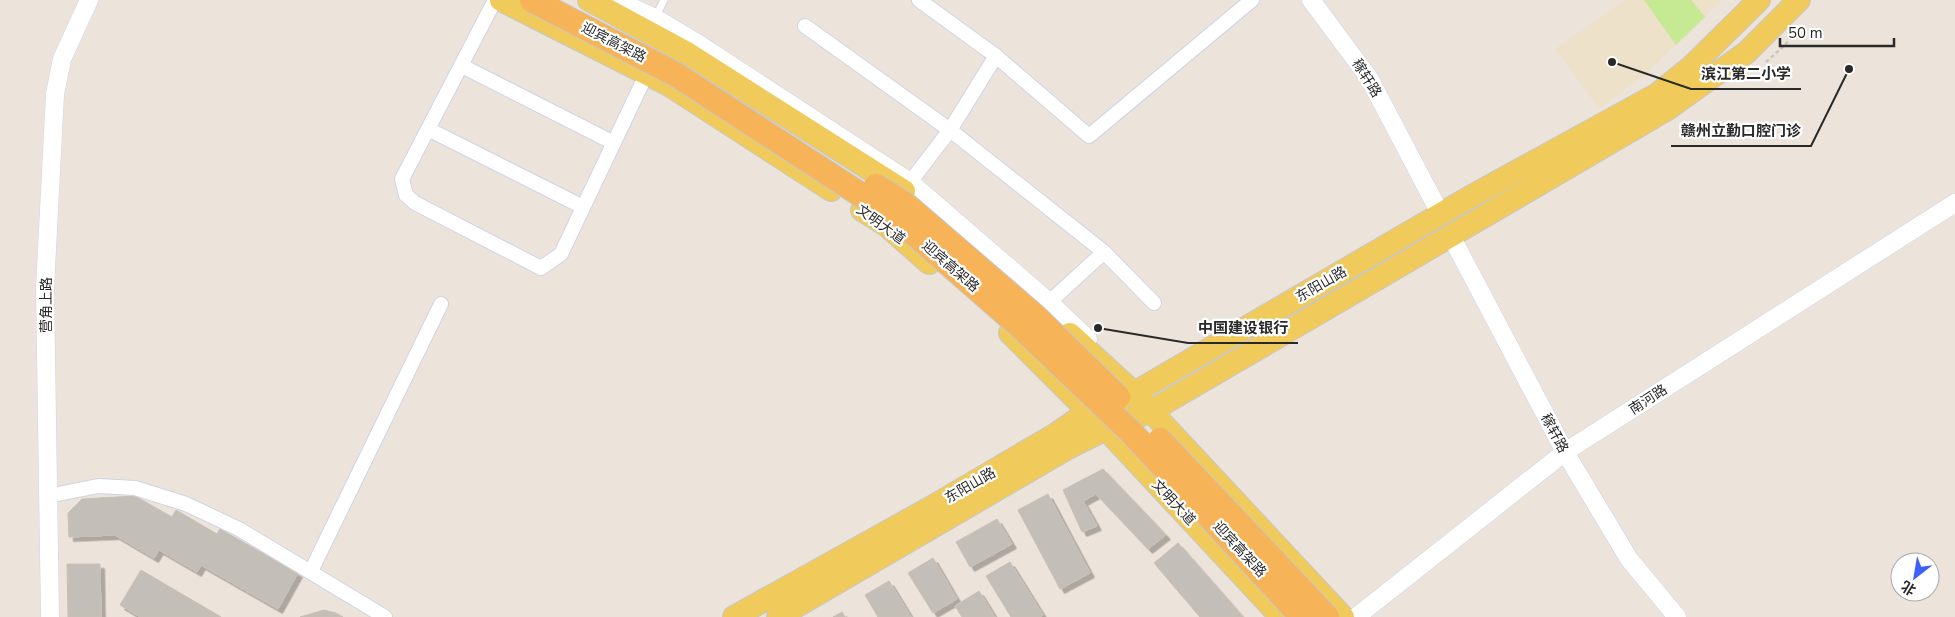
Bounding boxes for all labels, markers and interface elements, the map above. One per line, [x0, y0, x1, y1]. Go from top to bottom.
scale bar [1780, 15, 1894, 47]
street label: 迎宾高架路 [578, 18, 649, 67]
text: 50 m [1788, 23, 1823, 43]
street label: 稼轩路 [1347, 55, 1386, 101]
callout: 滨江第二小学 [1691, 59, 1801, 89]
text: 滨江第二小学 [1701, 64, 1791, 84]
callout: 赣州立勤口腔门诊 [1671, 116, 1811, 146]
text: 赣州立勤口腔门诊 [1681, 121, 1802, 141]
street label: 文明大道 [852, 200, 909, 249]
street label: 迎宾高架路 [918, 236, 983, 297]
street label: 东阳山路 [1292, 262, 1350, 307]
street label: 营角上路 [37, 277, 56, 333]
callout: 中国建设银行 [1188, 313, 1298, 343]
text: 中国建设银行 [1198, 318, 1288, 338]
street label: 南河路 [1625, 380, 1671, 419]
street label: 稼轩路 [1536, 410, 1573, 456]
street label: 东阳山路 [941, 463, 999, 508]
street label: 文明大道 [1148, 475, 1200, 529]
street label: 迎宾高架路 [1209, 517, 1270, 581]
north arrow [1890, 552, 1940, 602]
text: 北 [1898, 576, 1919, 599]

